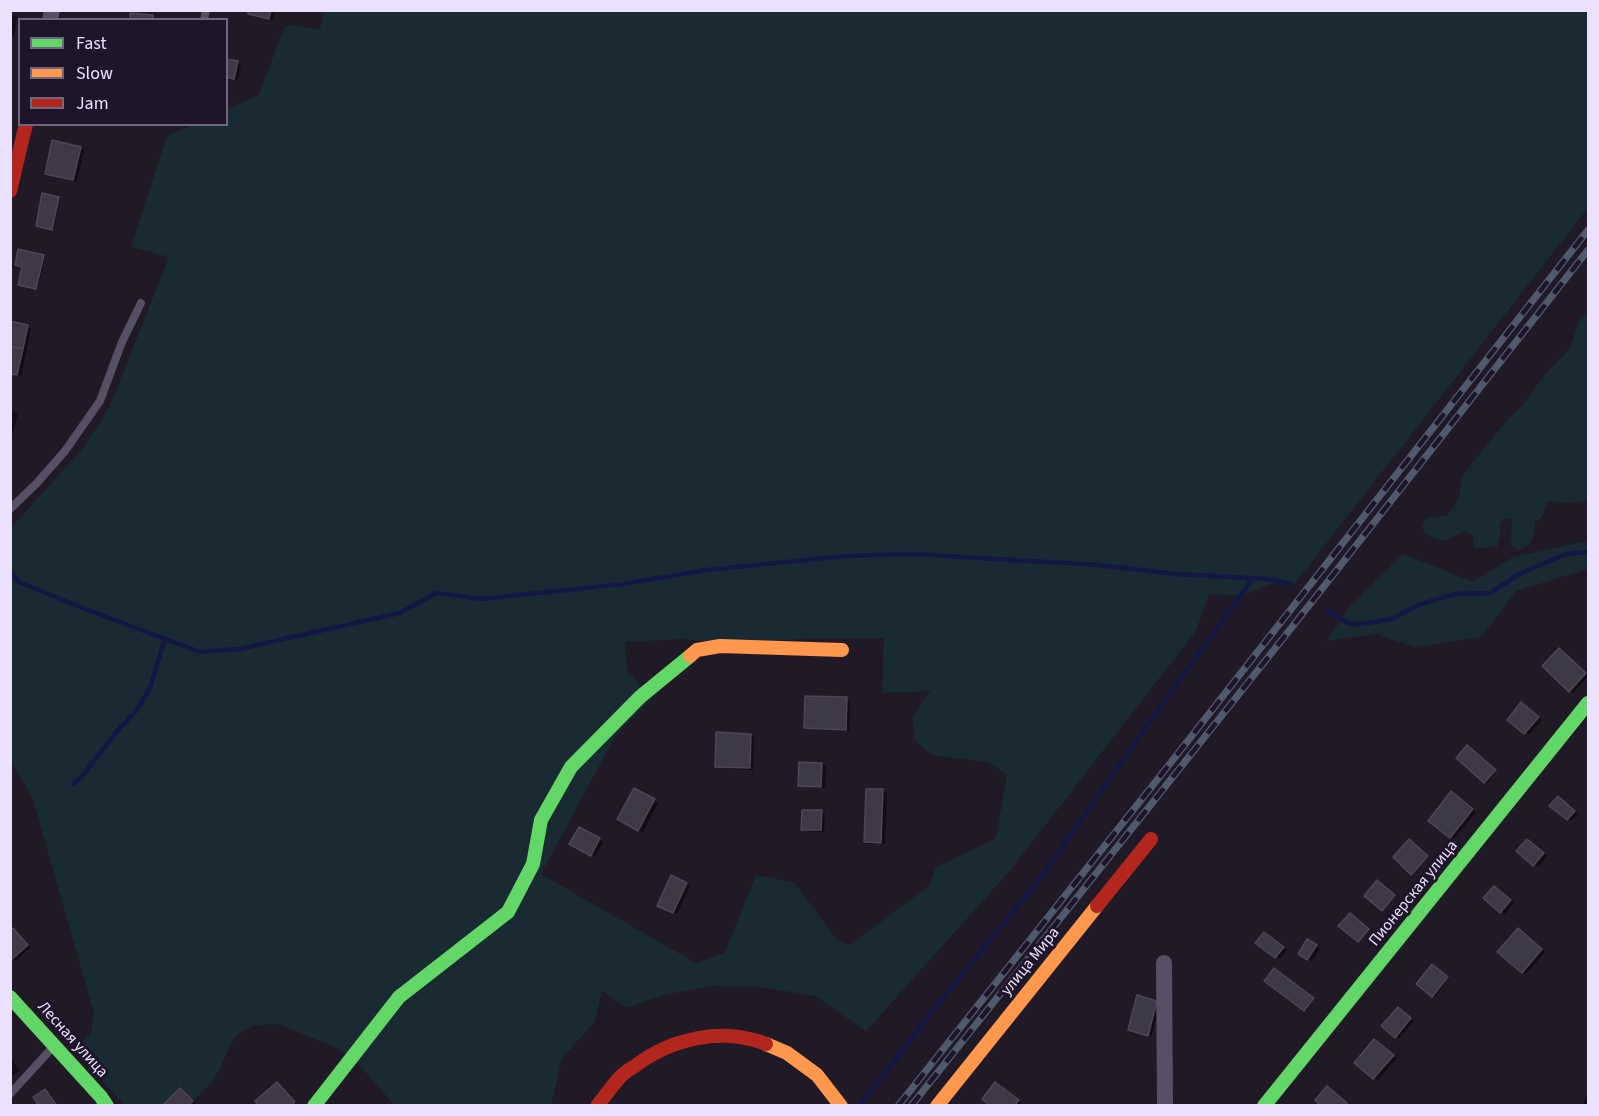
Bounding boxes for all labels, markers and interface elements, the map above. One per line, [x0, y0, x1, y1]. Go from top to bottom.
legend [18, 18, 228, 126]
text: Fast [76, 31, 107, 56]
text: Slow [76, 61, 113, 86]
text: Jam [76, 91, 109, 116]
street label: Пионерская улица [1366, 837, 1462, 951]
street label: улица Мира [998, 924, 1064, 1000]
street label: Лесная улица [33, 998, 111, 1082]

